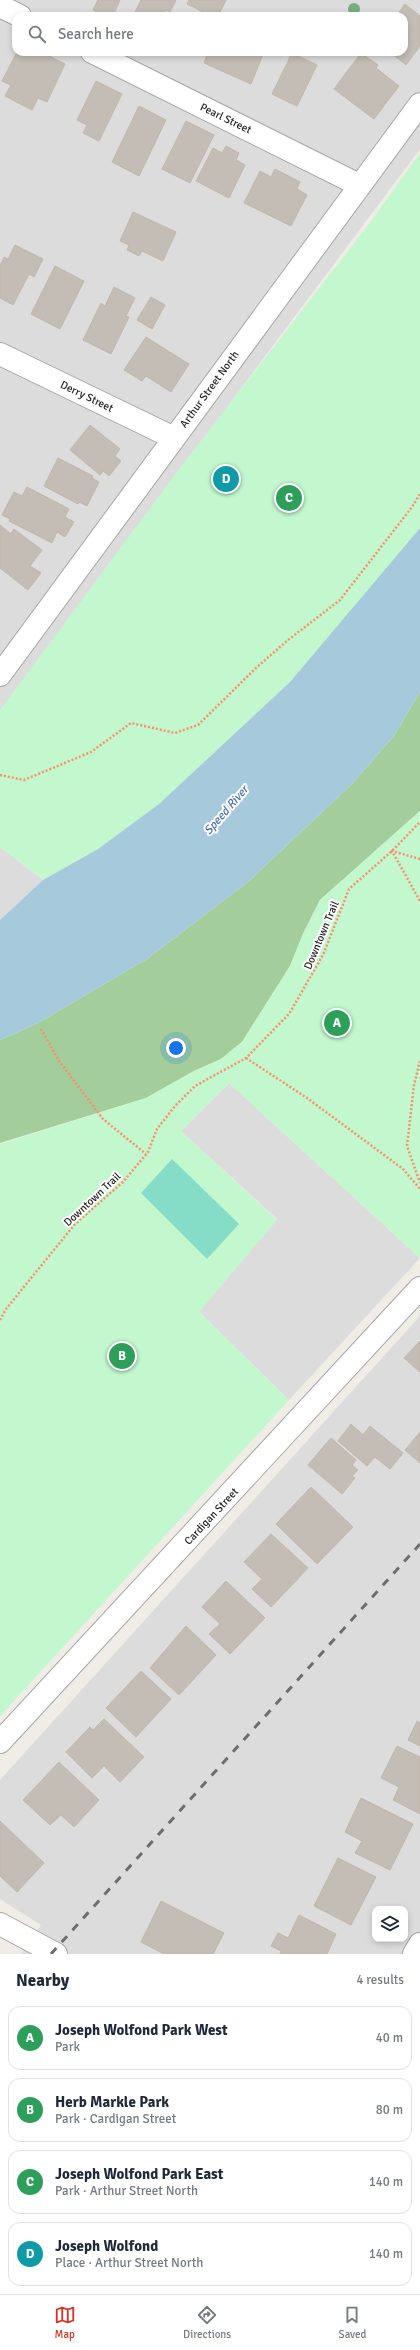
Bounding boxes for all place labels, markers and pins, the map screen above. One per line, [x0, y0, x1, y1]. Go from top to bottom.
pin: D [213, 464, 239, 494]
pin: C [276, 483, 302, 513]
pin: A [324, 1008, 350, 1038]
pin: B [109, 1341, 135, 1371]

